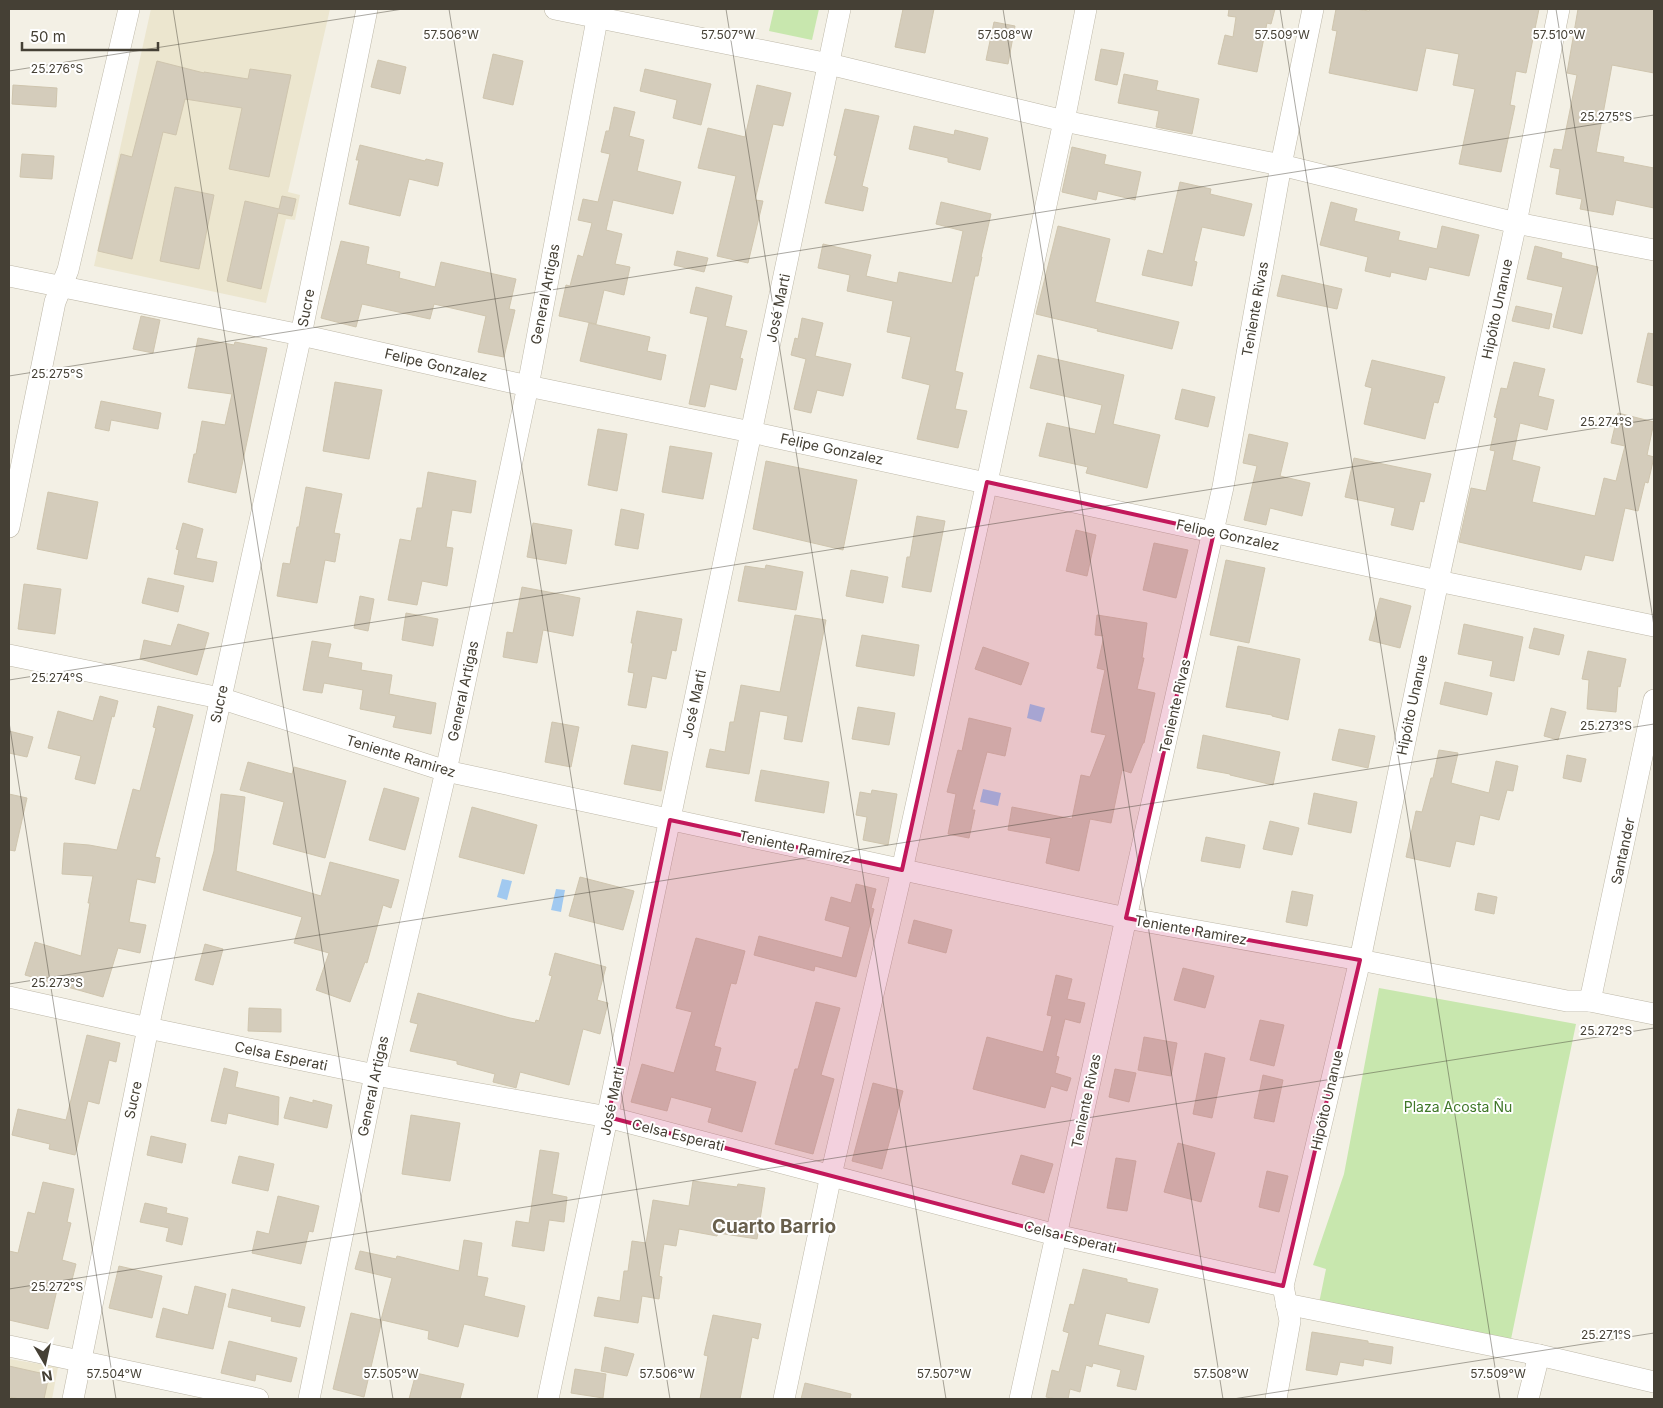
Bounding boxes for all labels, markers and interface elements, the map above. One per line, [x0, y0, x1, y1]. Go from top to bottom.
scale bar [22, 20, 159, 52]
text: 50 m [30, 27, 66, 46]
text: 57.506°W [423, 27, 479, 42]
text: 57.507°W [701, 27, 755, 42]
text: 57.508°W [977, 27, 1033, 42]
text: 57.509°W [1254, 27, 1310, 42]
text: 57.510°W [1533, 27, 1586, 42]
text: 25.276°S [31, 61, 83, 76]
text: 25.275°S [1580, 109, 1632, 124]
street label: General Artigas [526, 242, 563, 346]
street label: Hipóito Unanue [1478, 257, 1515, 361]
street label: Teniente Rivas [1238, 260, 1271, 358]
street label: José Marti [762, 272, 793, 344]
street label: Sucre [293, 287, 318, 328]
street label: Felipe Gonzalez [383, 344, 489, 385]
text: 25.275°S [31, 366, 83, 381]
text: 25.274°S [1580, 414, 1632, 429]
street label: Felipe Gonzalez [779, 429, 885, 468]
street label: Felipe Gonzalez [1175, 515, 1281, 554]
street label: General Artigas [444, 639, 481, 743]
street label: Hipóito Unanue [1393, 653, 1430, 757]
street label: Teniente Rivas [1155, 657, 1194, 755]
street label: José Marti [678, 668, 709, 740]
text: 25.274°S [31, 670, 83, 685]
street label: Sucre [206, 683, 231, 724]
text: 25.273°S [1580, 718, 1632, 733]
street label: Teniente Ramirez [344, 731, 458, 780]
street label: Santander [1607, 816, 1638, 886]
street label: Teniente Ramirez [738, 826, 853, 867]
street label: Teniente Ramirez [1134, 911, 1249, 948]
text: 25.273°S [31, 975, 83, 990]
text: 25.272°S [1580, 1023, 1632, 1038]
street label: General Artigas [354, 1034, 391, 1138]
street label: Celsa Esperati [233, 1037, 329, 1074]
street label: Hipóito Unanue [1307, 1048, 1346, 1152]
street label: Teniente Rivas [1067, 1052, 1104, 1150]
street label: José Marti [596, 1065, 627, 1137]
street label: Sucre [120, 1079, 145, 1120]
park label: Plaza Acosta Ñu [1404, 1098, 1512, 1115]
street label: Celsa Esperati [630, 1115, 726, 1154]
district label: Cuarto Barrio [712, 1215, 836, 1238]
street label: Celsa Esperati [1022, 1217, 1118, 1256]
text: 25.272°S [31, 1279, 83, 1294]
text: 25.271°S [1581, 1327, 1631, 1342]
north arrow [20, 1338, 70, 1388]
text: 57.504°W [86, 1366, 142, 1381]
text: 57.505°W [363, 1366, 419, 1381]
text: 57.506°W [639, 1366, 695, 1381]
text: 57.507°W [917, 1366, 971, 1381]
text: 57.508°W [1193, 1366, 1249, 1381]
text: 57.509°W [1470, 1366, 1526, 1381]
text: N [41, 1367, 54, 1386]

